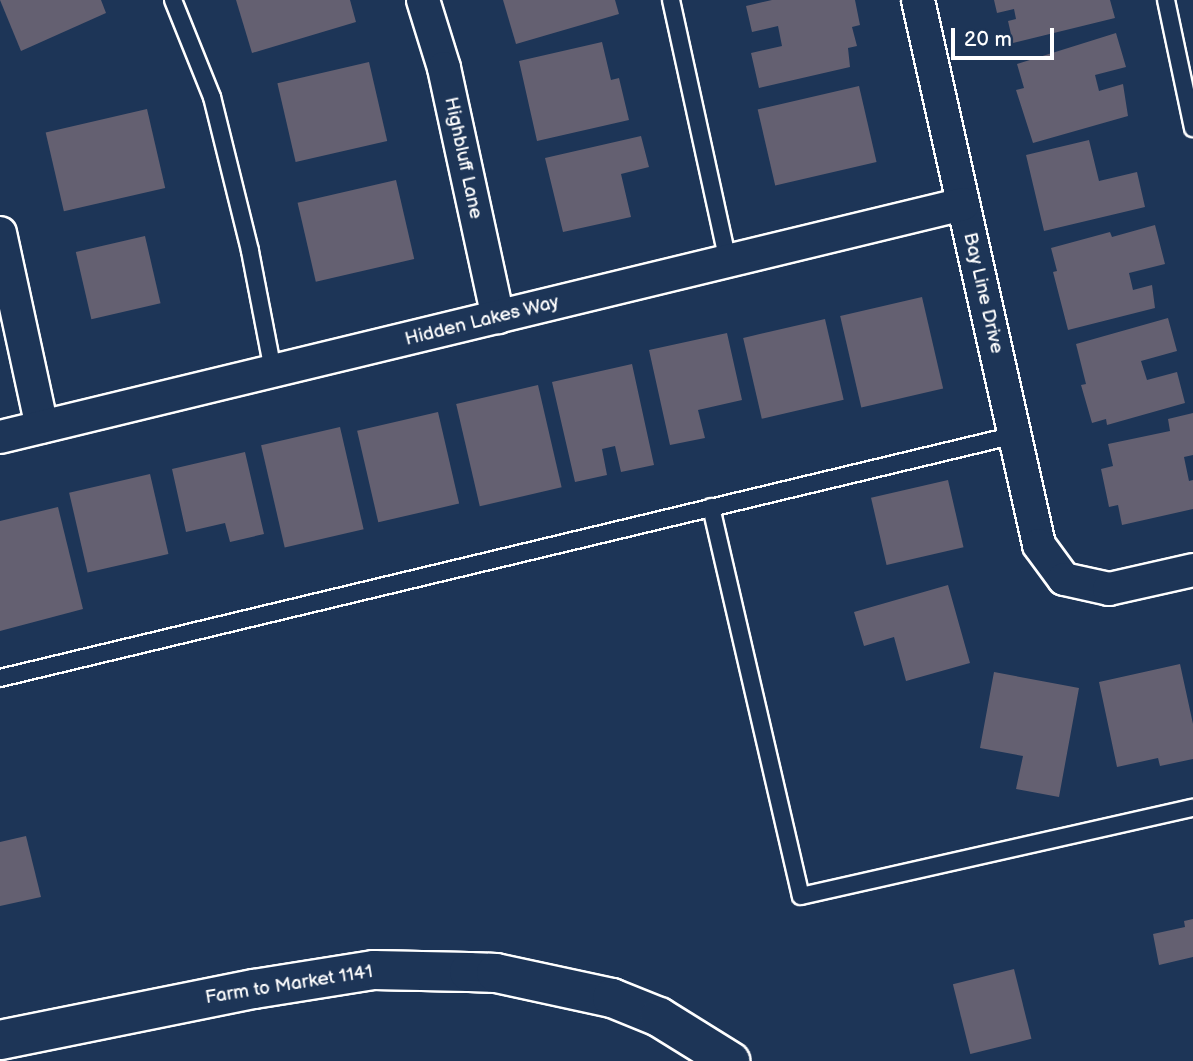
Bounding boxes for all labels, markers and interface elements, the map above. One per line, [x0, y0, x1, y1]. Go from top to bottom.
scale bar [955, 14, 1058, 58]
text: 20 m [964, 27, 1012, 52]
street label: Highbluff Lane [439, 95, 487, 221]
street label: Bay Line Drive [958, 230, 1008, 356]
street label: Hidden Lakes Way [402, 291, 562, 351]
street label: Farm to Market 1141 [204, 961, 374, 1009]

